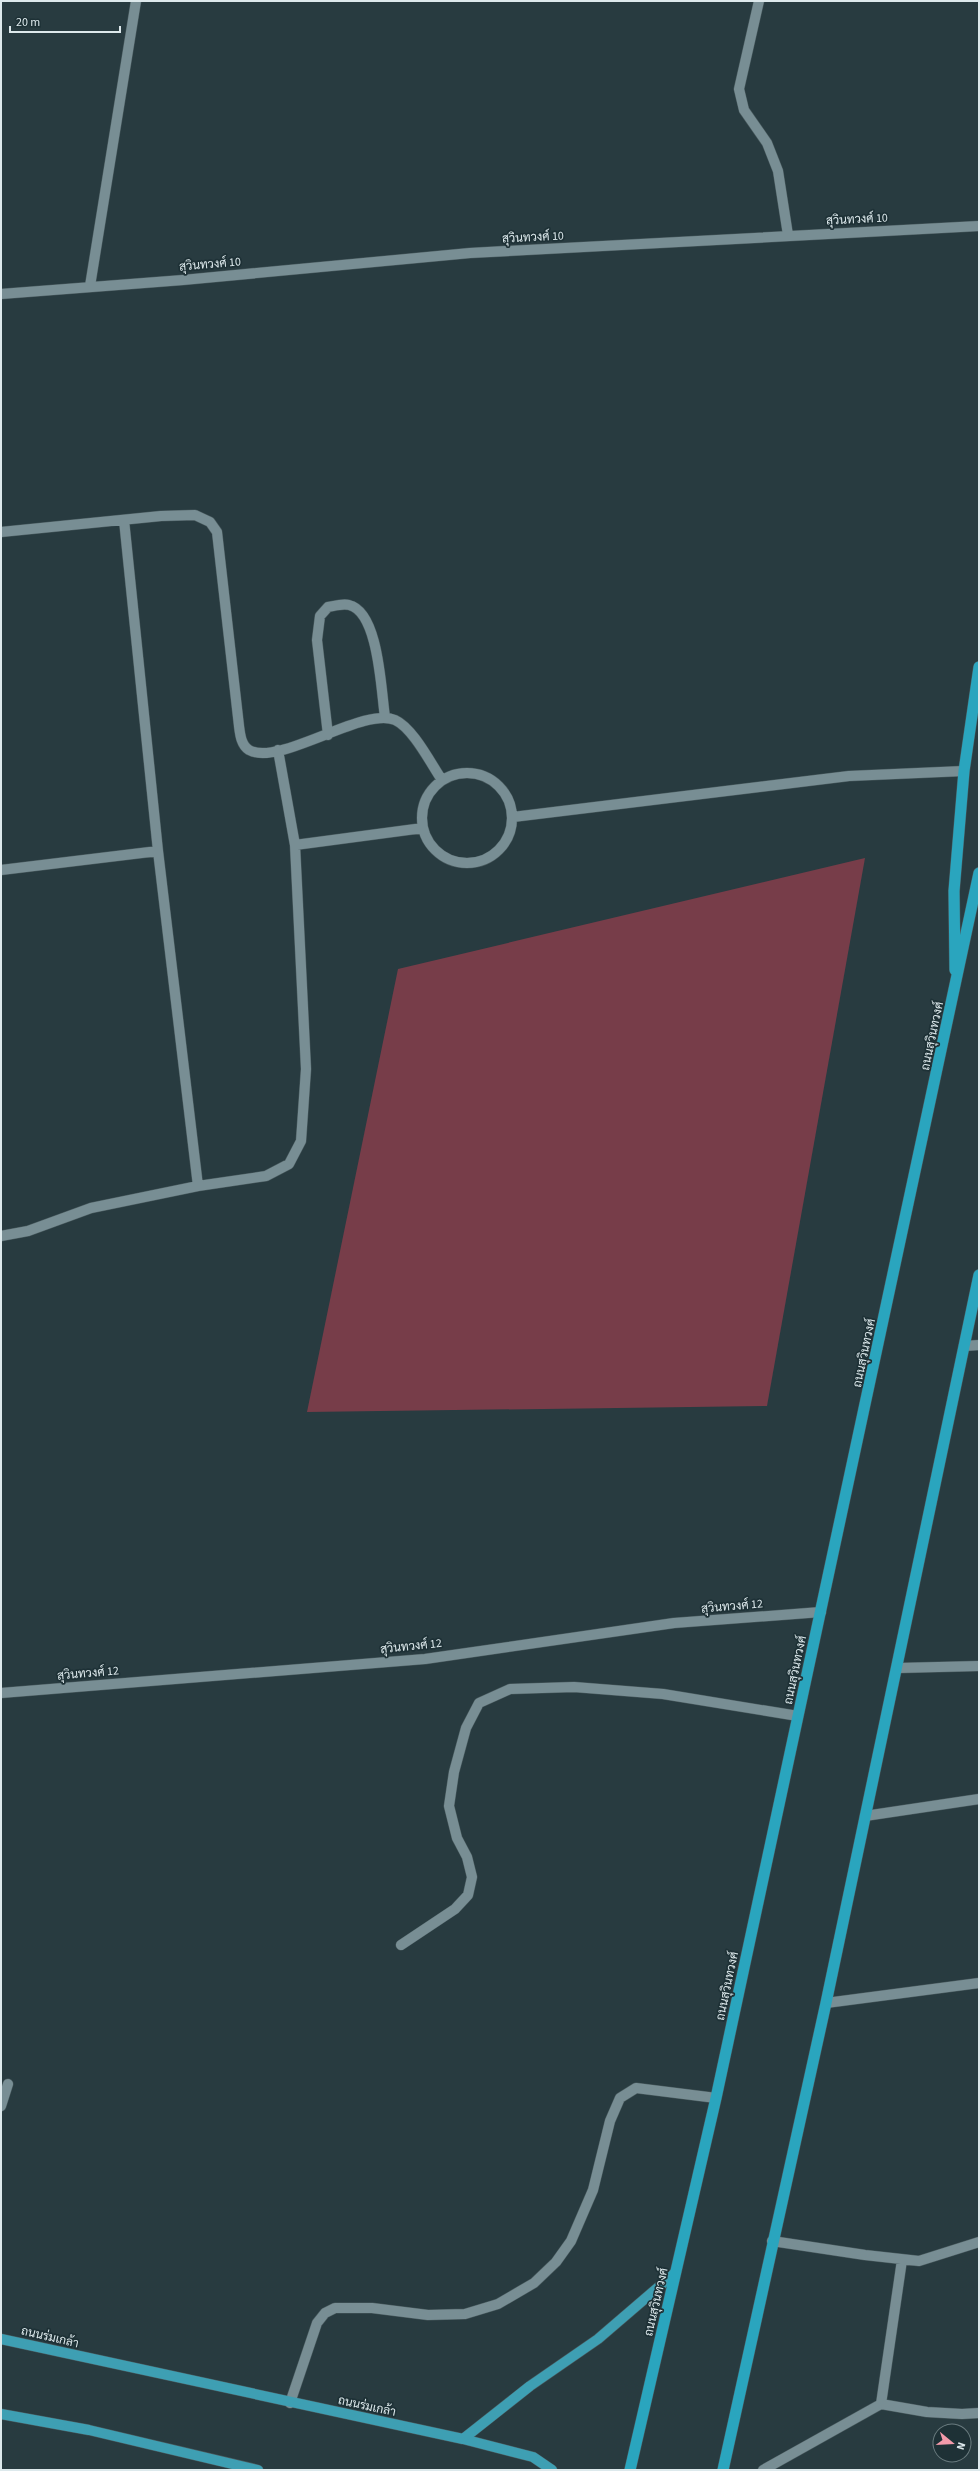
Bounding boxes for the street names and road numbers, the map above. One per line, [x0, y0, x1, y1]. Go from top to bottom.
street label: สุวินทวงศ์ 10 [826, 209, 888, 230]
street label: สุวินทวงศ์ 10 [502, 227, 564, 248]
street label: สุวินทวงศ์ 10 [179, 253, 242, 276]
street label: ถนนสุวินทวงศ์ [917, 1000, 948, 1072]
street label: ถนนสุวินทวงศ์ [849, 1317, 880, 1389]
street label: สุวินทวงศ์ 12 [701, 1595, 764, 1618]
street label: ถนนสุวินทวงศ์ [780, 1634, 811, 1706]
street label: สุวินทวงศ์ 12 [379, 1635, 443, 1658]
street label: สุวินทวงศ์ 12 [57, 1662, 120, 1685]
street label: ถนนสุวินทวงศ์ [712, 1950, 743, 2022]
street label: ถนนสุวินทวงศ์ [640, 2266, 673, 2338]
street label: ถนนร่มเกล้า [19, 2323, 80, 2352]
street label: ถนนร่มเกล้า [336, 2392, 397, 2421]

